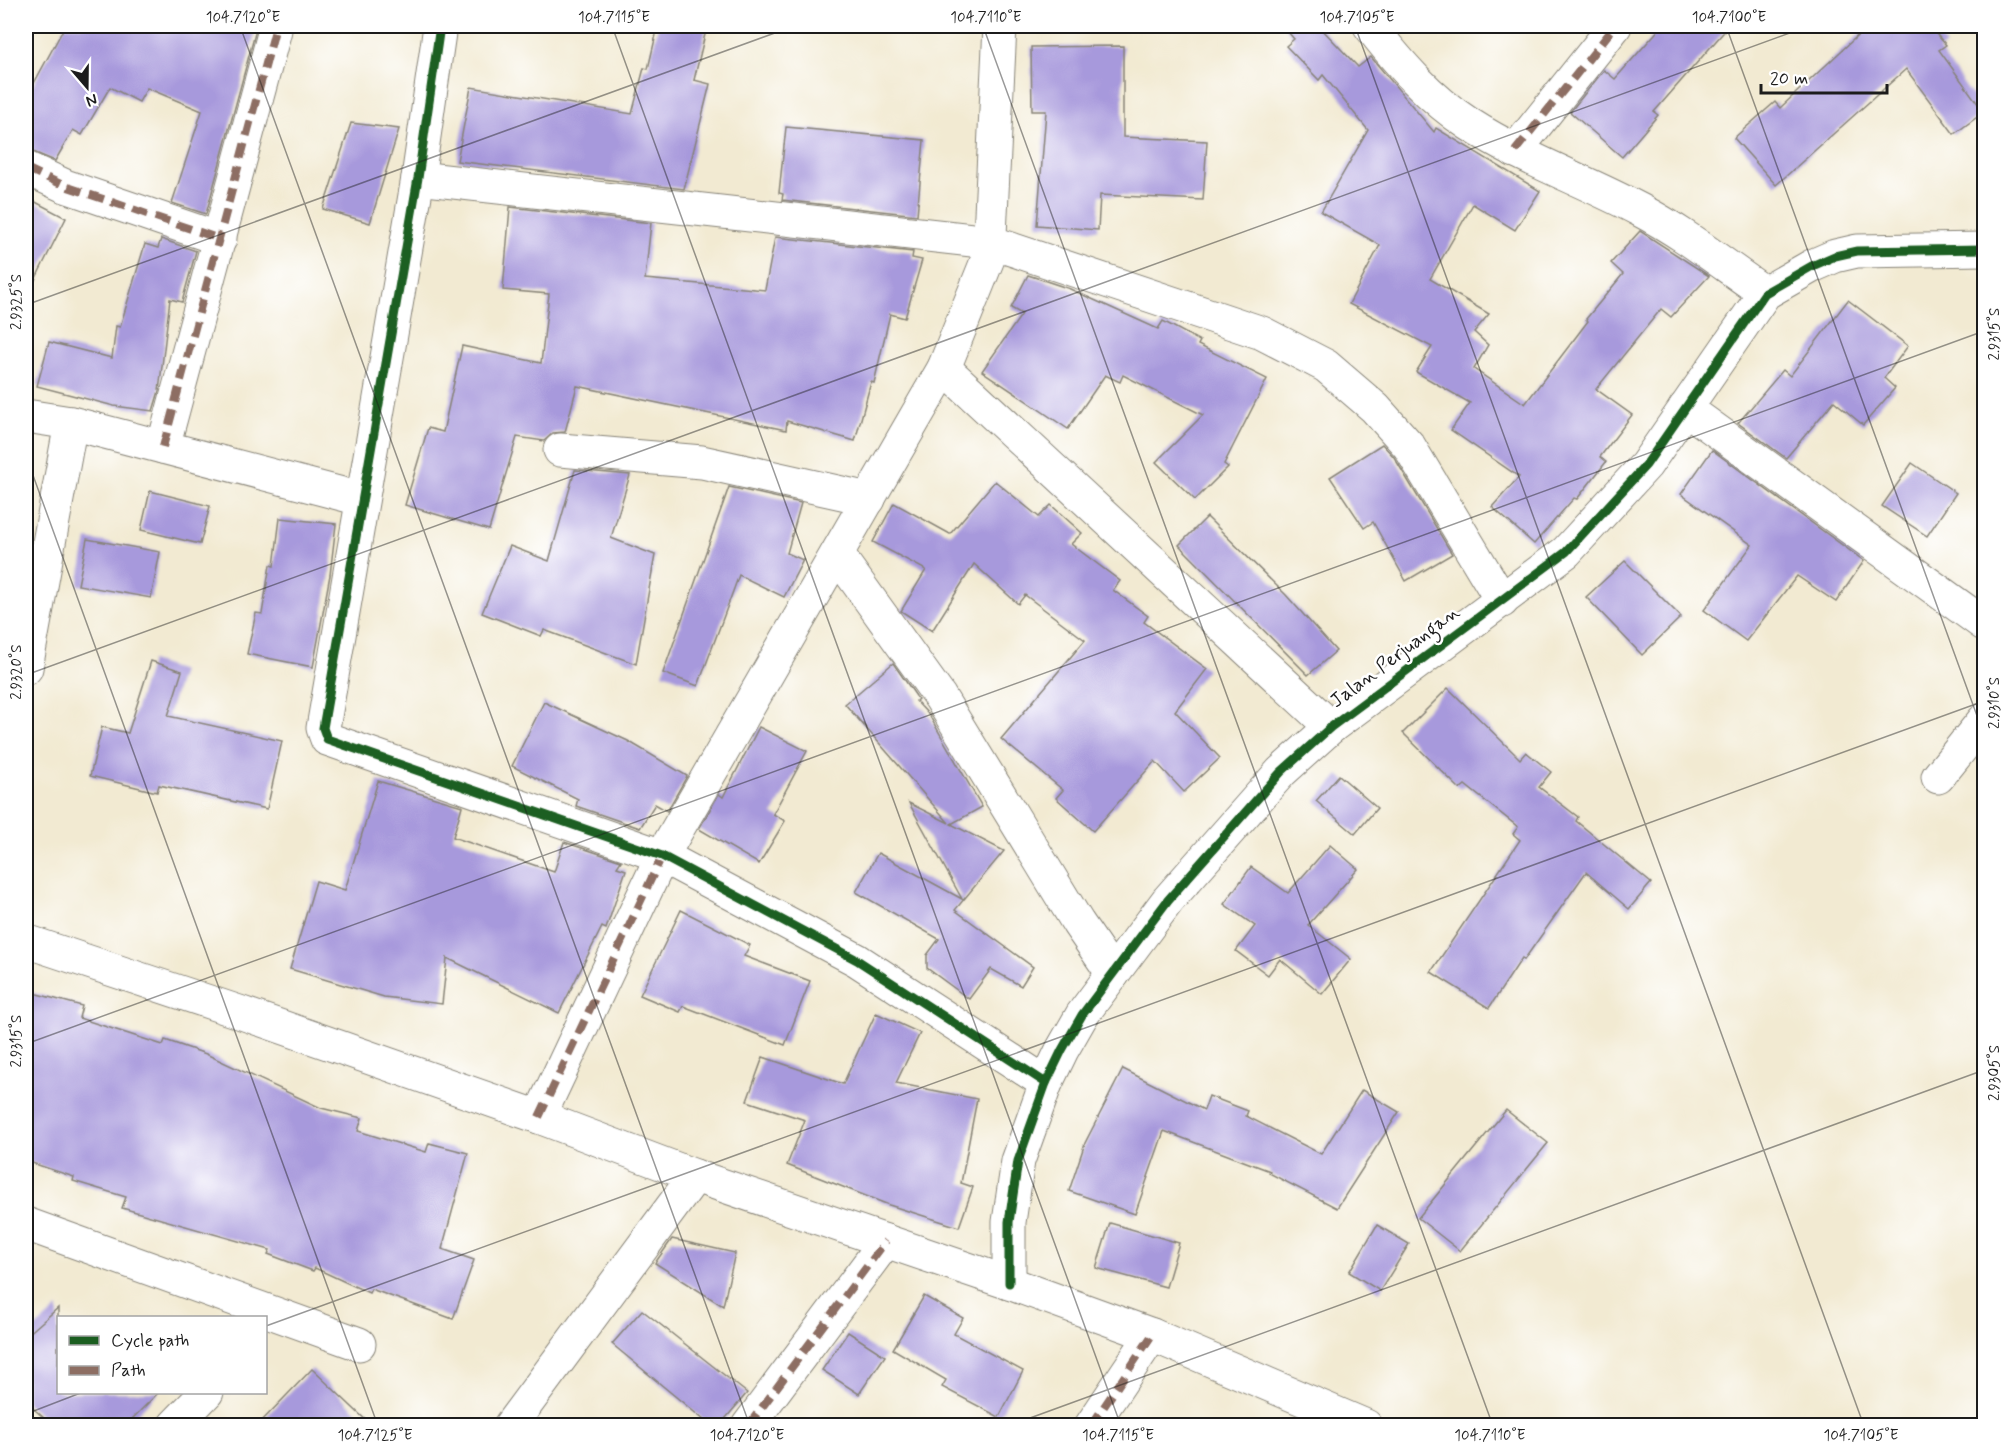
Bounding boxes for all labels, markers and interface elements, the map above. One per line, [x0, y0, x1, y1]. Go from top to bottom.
text: 104.7120°E [206, 8, 280, 28]
text: 104.7115°E [578, 8, 650, 28]
text: 104.7110°E [950, 8, 1022, 28]
text: 104.7105°E [1319, 8, 1395, 28]
text: 104.7100°E [1692, 8, 1766, 28]
north arrow [57, 57, 117, 117]
scale bar [1761, 57, 1887, 95]
text: 20 m [1770, 67, 1808, 91]
text: N [83, 88, 100, 111]
text: 2.9325°S [7, 274, 27, 330]
text: 2.9315°S [1985, 308, 2005, 360]
street label: Jalan Perjuangan [1325, 599, 1467, 716]
text: 2.9320°S [7, 644, 27, 700]
text: 2.9310°S [1985, 677, 2005, 729]
text: 2.9315°S [7, 1015, 27, 1067]
text: 2.9305°S [1985, 1045, 2005, 1101]
legend [57, 1316, 267, 1394]
text: Cycle path [111, 1329, 189, 1353]
text: Path [111, 1359, 146, 1383]
text: 104.7125°E [338, 1426, 413, 1446]
text: 104.7120°E [710, 1426, 784, 1446]
text: 104.7115°E [1082, 1426, 1154, 1446]
text: 104.7110°E [1454, 1426, 1526, 1446]
text: 104.7105°E [1823, 1426, 1899, 1446]

